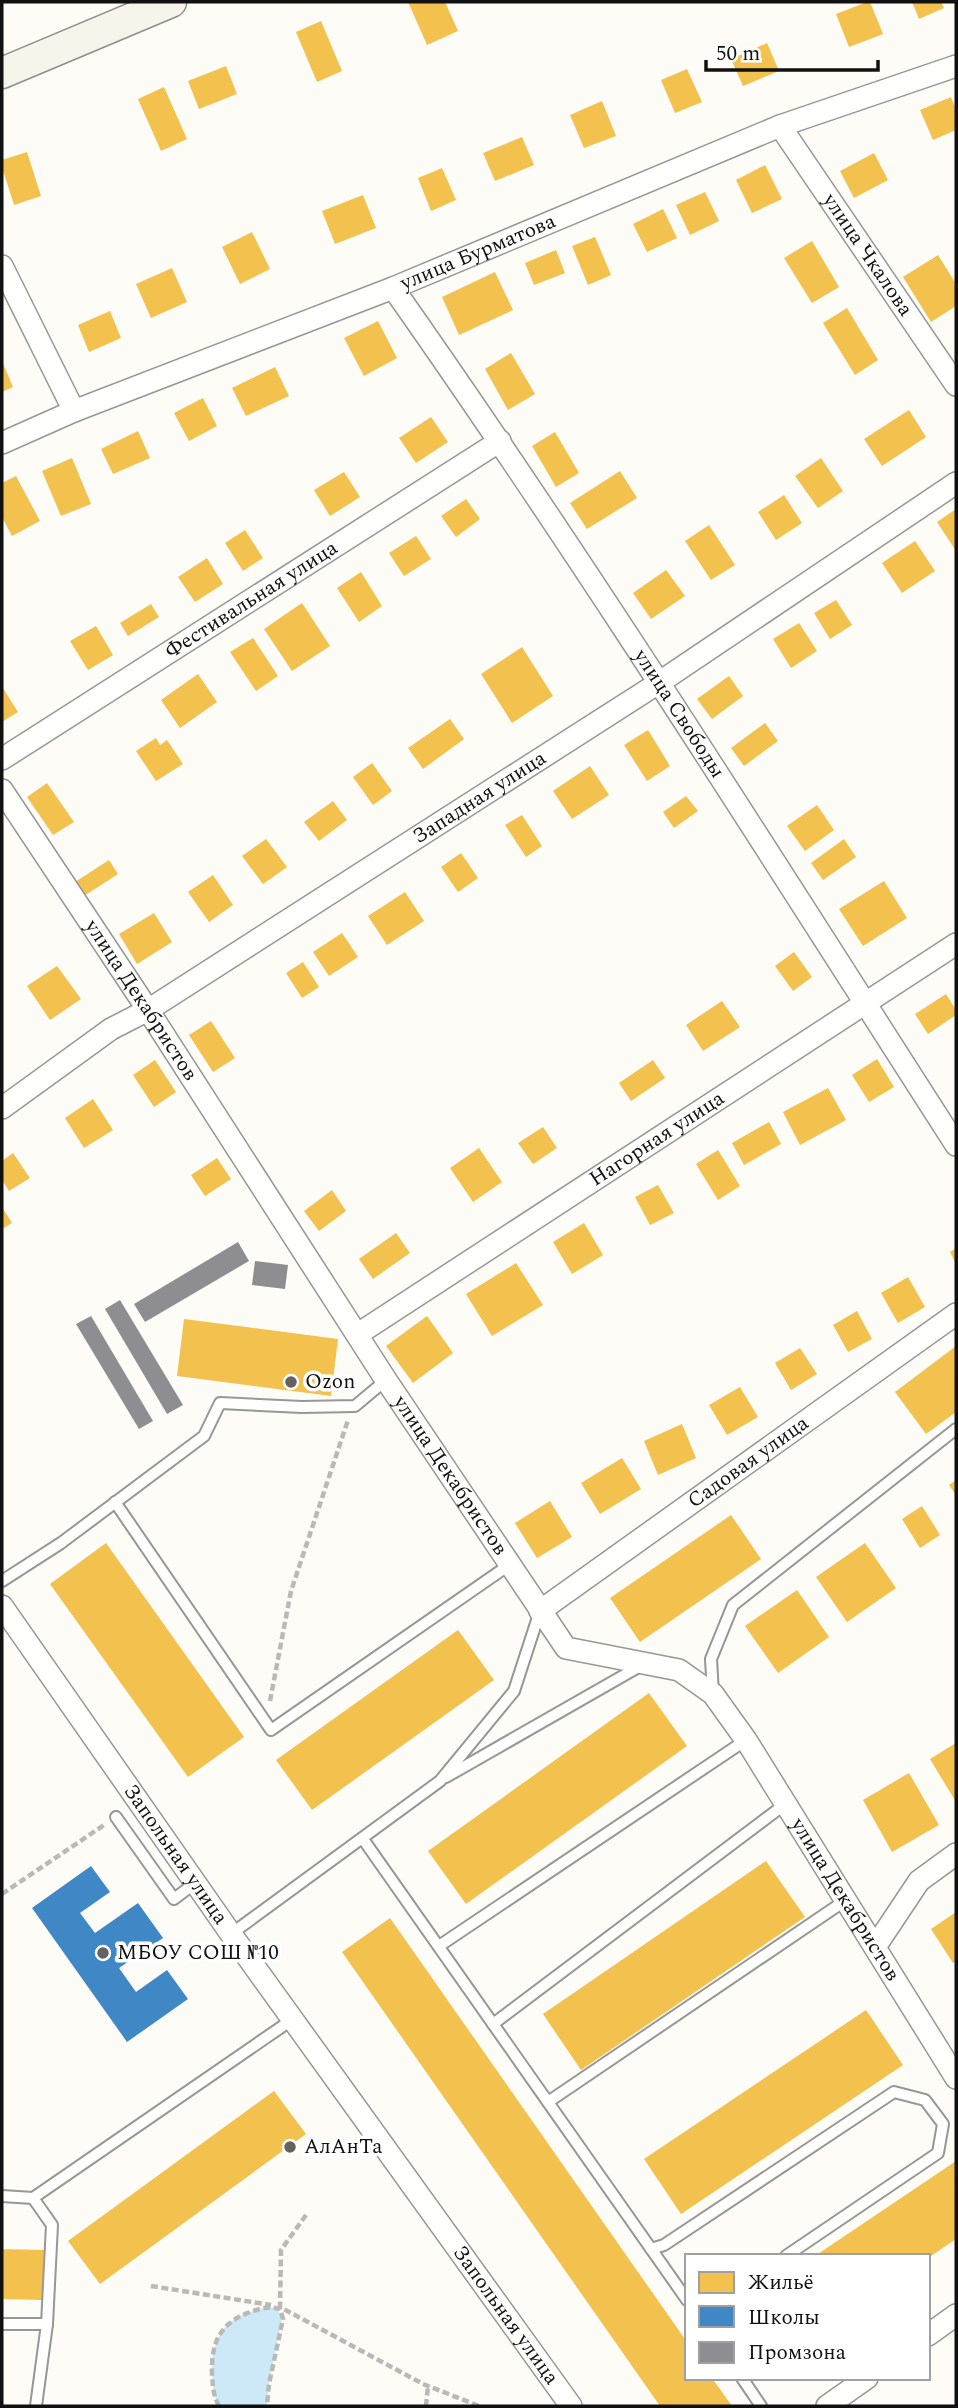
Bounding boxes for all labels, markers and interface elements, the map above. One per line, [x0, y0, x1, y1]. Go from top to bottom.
scale bar [706, 28, 878, 72]
text: 50 m [716, 38, 760, 70]
street label: улица Чкалова [814, 186, 921, 324]
street label: улица Бурматова [394, 205, 562, 300]
street label: Фестивальная улица [159, 532, 345, 667]
street label: улица Свободы [625, 642, 733, 785]
street label: Западная улица [406, 742, 553, 852]
street label: улица Декабристов [76, 912, 206, 1087]
street label: Нагорная улица [583, 1083, 732, 1195]
place label: Ozon [305, 1366, 355, 1398]
marker: Ozon [283, 1374, 299, 1390]
street label: улица Декабристов [384, 1388, 516, 1562]
street label: Садовая улица [681, 1407, 816, 1517]
street label: Запольная улица [115, 1778, 236, 1932]
street label: улица Декабристов [782, 1811, 908, 1987]
place label: МБОУ СОШ №10 [117, 1937, 279, 1969]
marker: МБОУ СОШ №10 [95, 1945, 111, 1961]
place label: АлАнТа [304, 2131, 383, 2163]
marker: АлАнТа [282, 2139, 298, 2155]
street label: Запольная улица [444, 2239, 567, 2392]
legend [685, 2254, 930, 2380]
text: Жильё [748, 2267, 814, 2299]
text: Школы [748, 2302, 820, 2334]
text: Промзона [748, 2337, 847, 2369]

